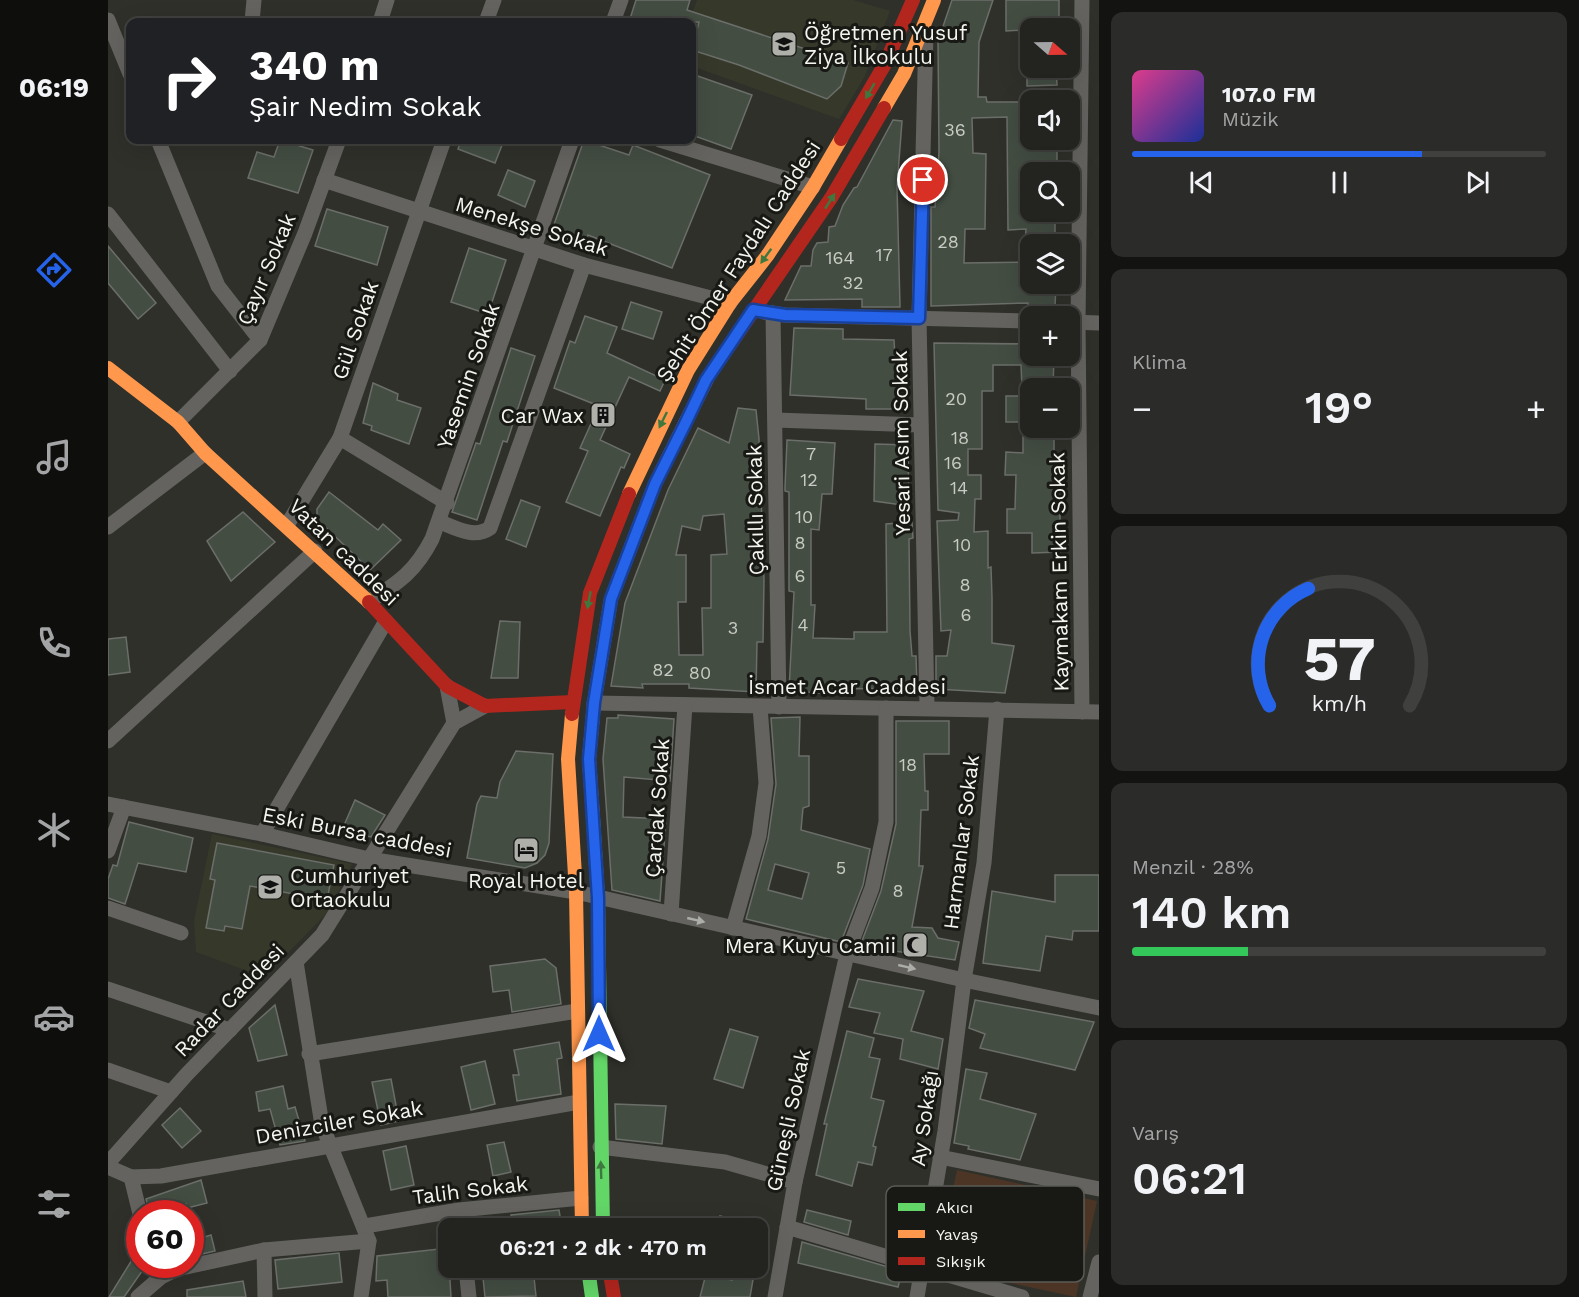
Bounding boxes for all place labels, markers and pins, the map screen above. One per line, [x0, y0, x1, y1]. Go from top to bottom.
place label: Öğretmen Yusuf Ziya İlkokulu [804, 20, 967, 69]
school or university icon: Öğretmen Yusuf Ziya İlkokulu [769, 29, 799, 59]
pin [897, 154, 948, 205]
building icon: Car Wax [588, 400, 618, 430]
place label: Car Wax [501, 403, 584, 428]
hotel icon: Royal Hotel [511, 835, 541, 865]
place label: Cumhuriyet Ortaokulu [290, 863, 409, 912]
place label: Royal Hotel [468, 868, 585, 893]
school or university icon: Cumhuriyet Ortaokulu [255, 872, 285, 902]
mosque icon: Mera Kuyu Camii [900, 930, 930, 960]
place label: Mera Kuyu Camii [725, 933, 896, 958]

